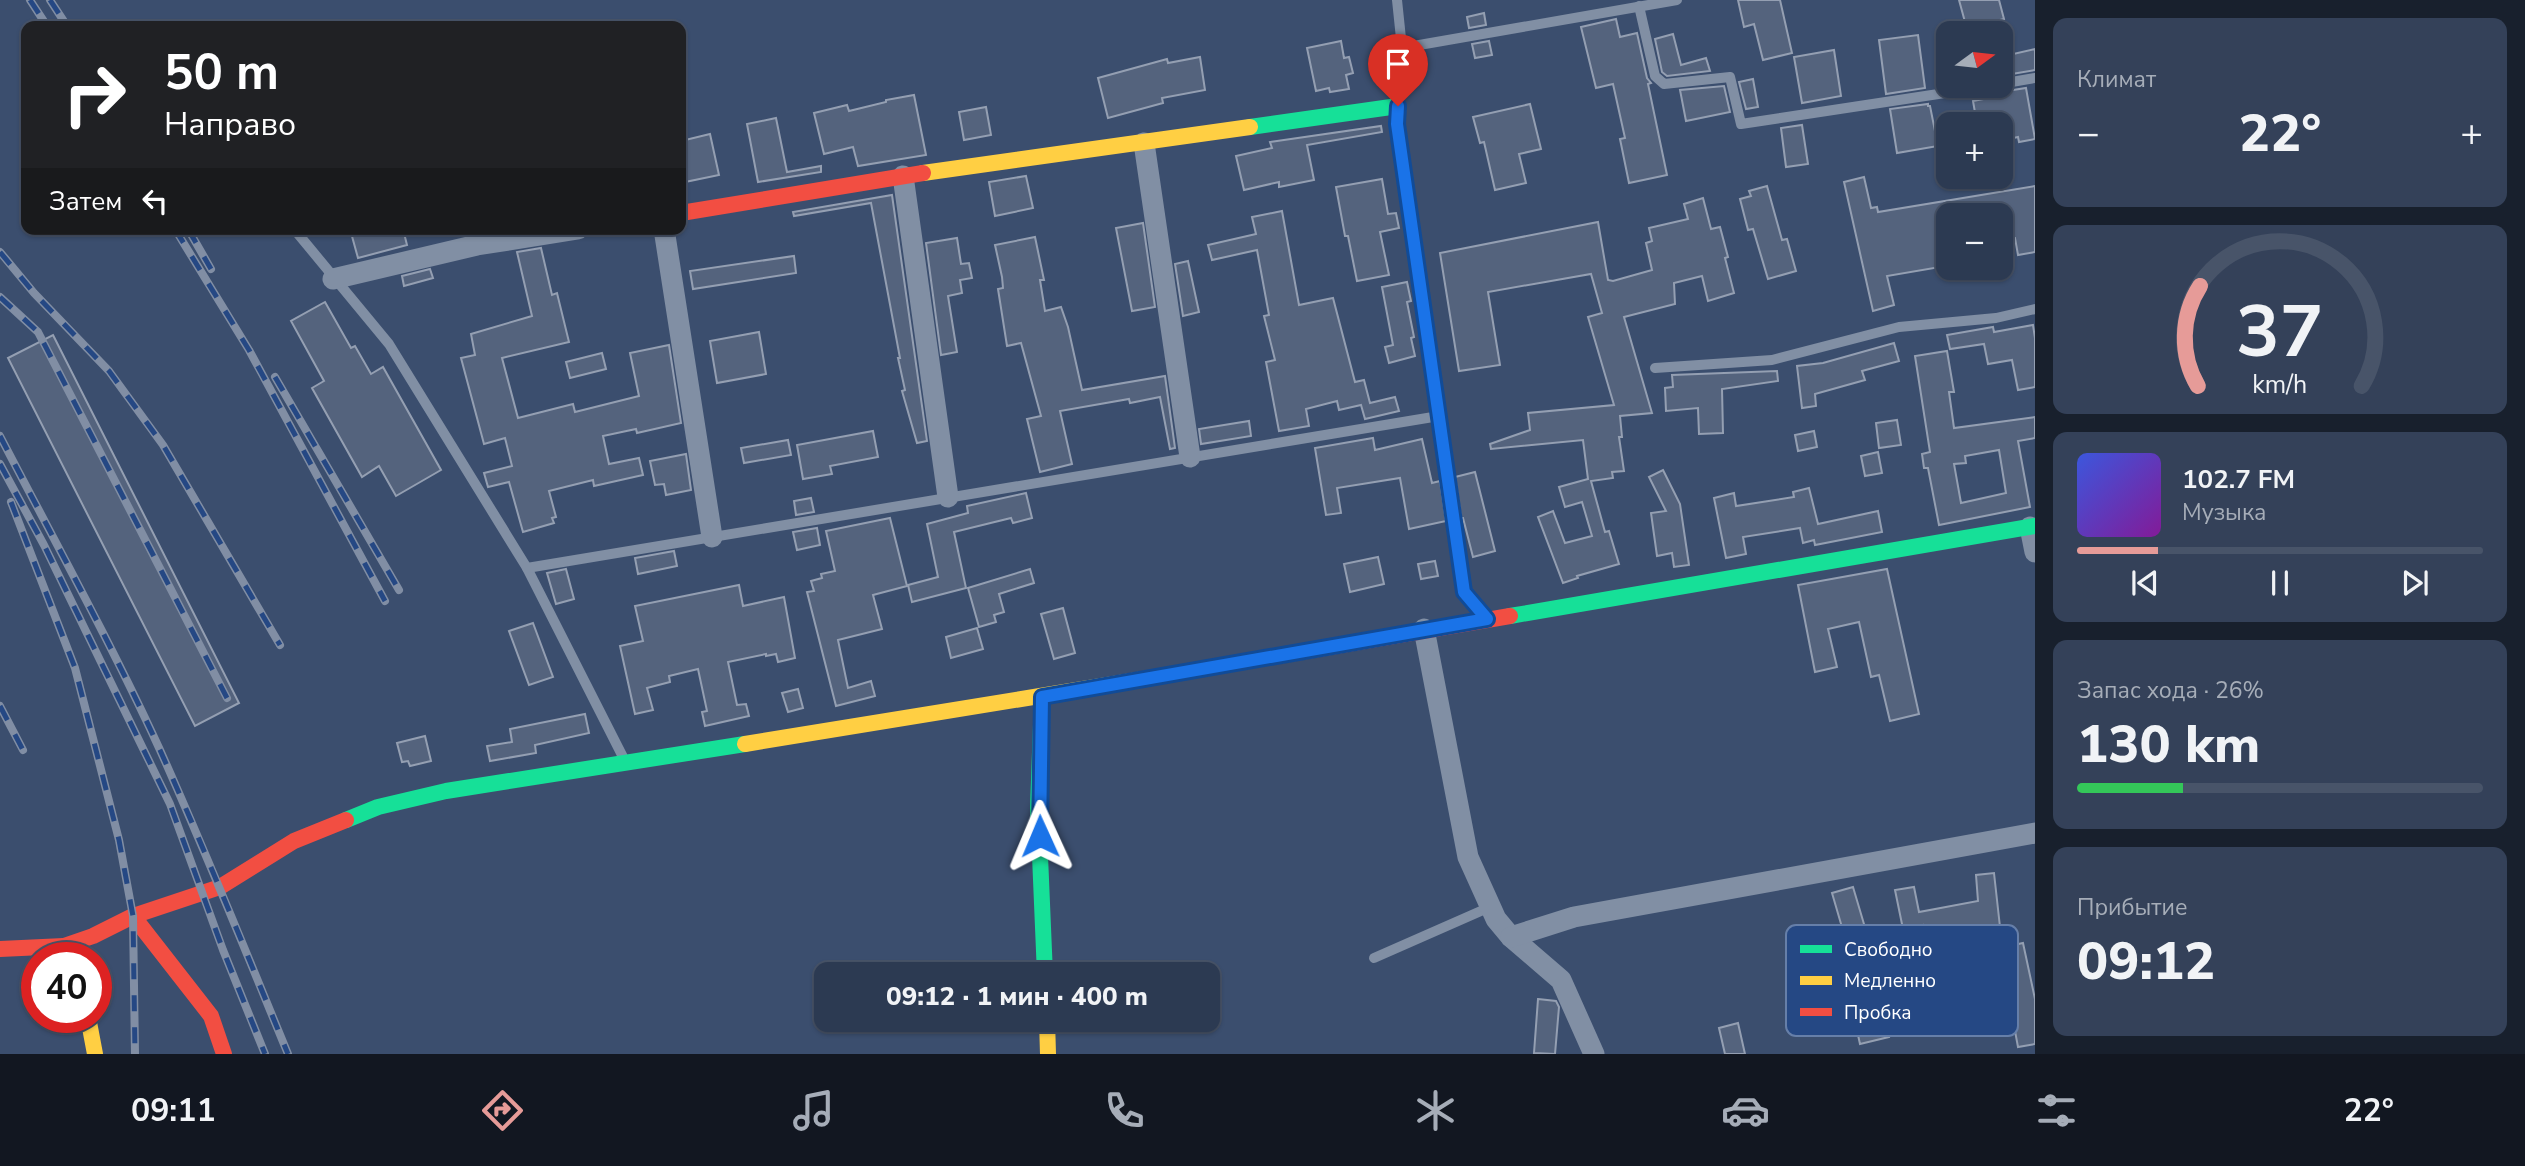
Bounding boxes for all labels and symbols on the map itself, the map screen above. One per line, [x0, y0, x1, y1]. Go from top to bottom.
north arrow [1936, 21, 2012, 98]
pin [1368, 34, 1428, 106]
position arrow [1003, 799, 1077, 873]
legend [1786, 925, 2018, 1036]
text: Свободно [1844, 937, 1933, 963]
speed limit sign: 40 [21, 942, 112, 1033]
text: Медленно [1844, 968, 1936, 994]
text: Пробка [1844, 1000, 1911, 1026]

